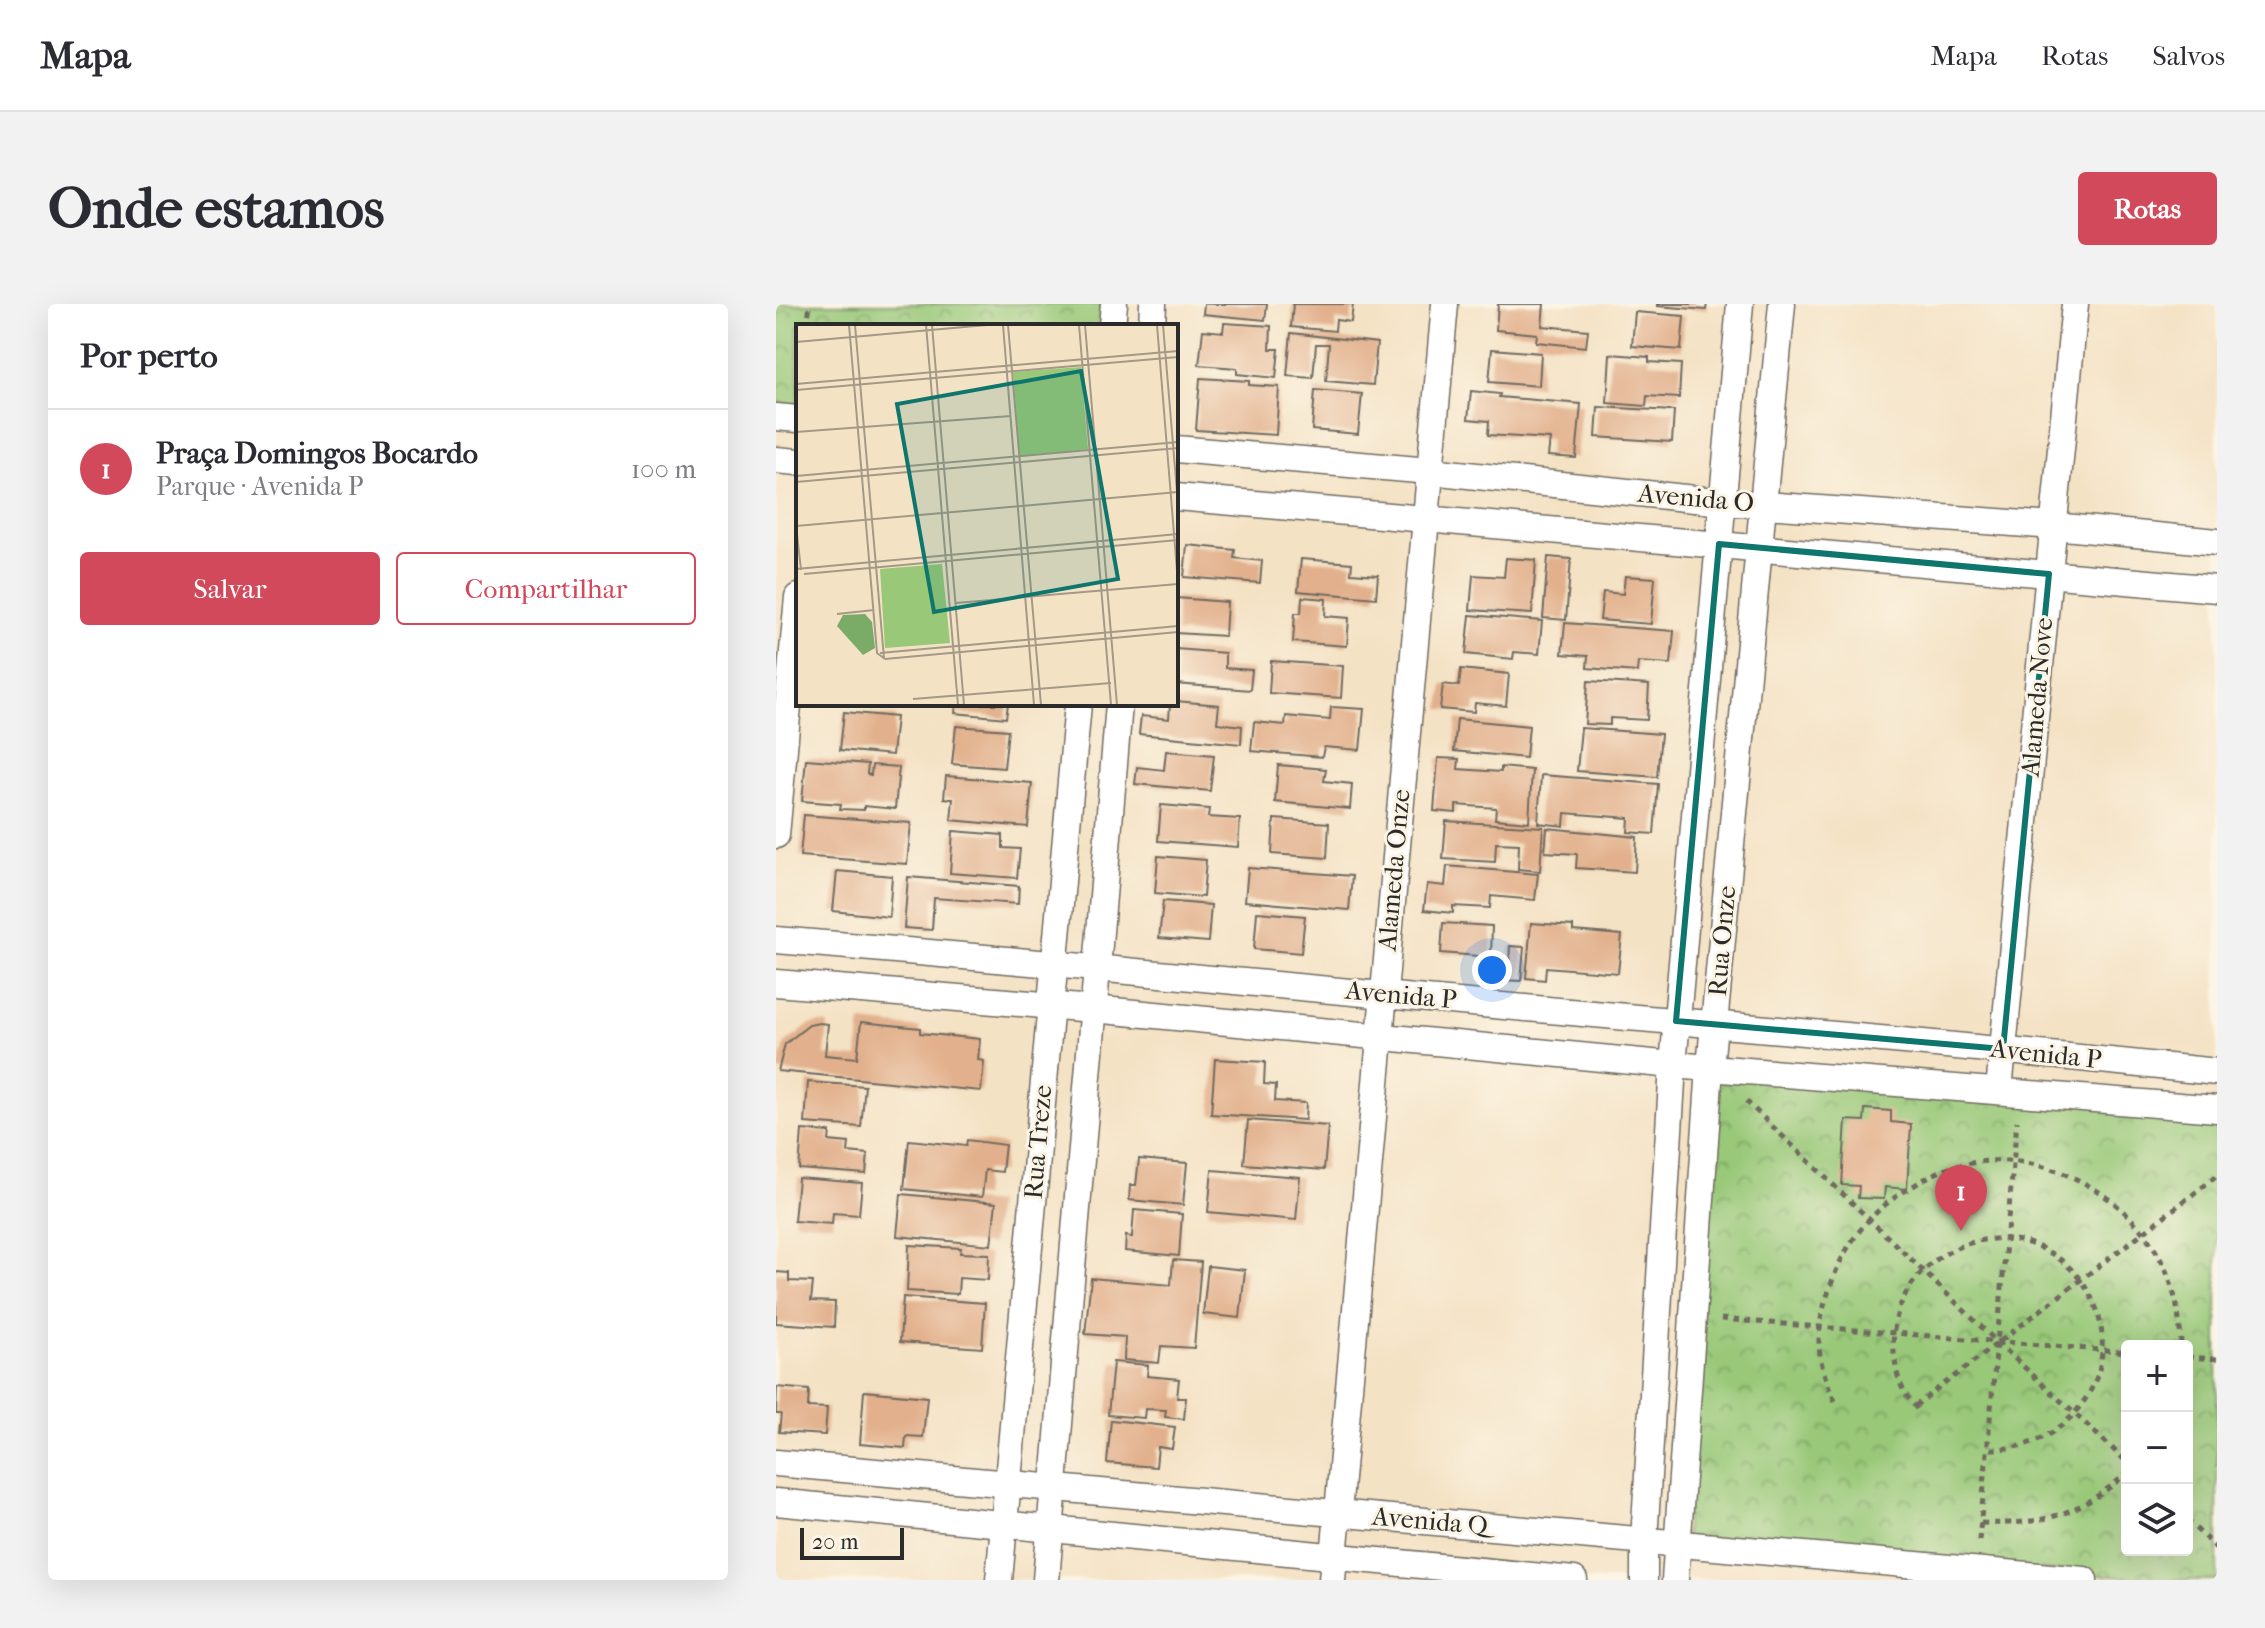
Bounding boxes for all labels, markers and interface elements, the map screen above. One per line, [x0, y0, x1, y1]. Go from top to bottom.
text: Mapa [40, 33, 131, 78]
text: Mapa [1930, 39, 1997, 72]
text: Rotas [2041, 39, 2108, 72]
text: Salvos [2152, 39, 2225, 72]
button: Rotas [2078, 172, 2217, 245]
text: Onde estamos [48, 176, 384, 241]
inset map [796, 324, 1178, 706]
text: Por perto [80, 336, 218, 376]
text: Praça Domingos Bocardo [156, 436, 478, 471]
text: 1 [101, 454, 111, 485]
text: 100 m [631, 454, 696, 485]
text: Parque · Avenida P [156, 471, 363, 502]
street label: Avenida O [1636, 477, 1755, 519]
button: Salvar [80, 552, 380, 625]
button: Compartilhar [396, 552, 696, 625]
street label: Alameda Nove [2015, 616, 2059, 779]
street label: Alameda Onze [1371, 788, 1417, 953]
street label: Rua Onze [1702, 884, 1742, 998]
your location [1472, 950, 1512, 990]
street label: Avenida P [1343, 975, 1458, 1015]
street label: Avenida P [1988, 1033, 2103, 1075]
street label: Rua Treze [1018, 1083, 1058, 1200]
pin: 1 [1935, 1165, 1987, 1231]
map controls [2121, 1340, 2193, 1556]
button: + [2121, 1340, 2193, 1412]
button: − [2121, 1412, 2193, 1484]
button: layers [2121, 1484, 2193, 1556]
street label: Avenida Q [1370, 1500, 1497, 1542]
scale bar [800, 1524, 904, 1560]
text: 20 m [812, 1529, 858, 1555]

